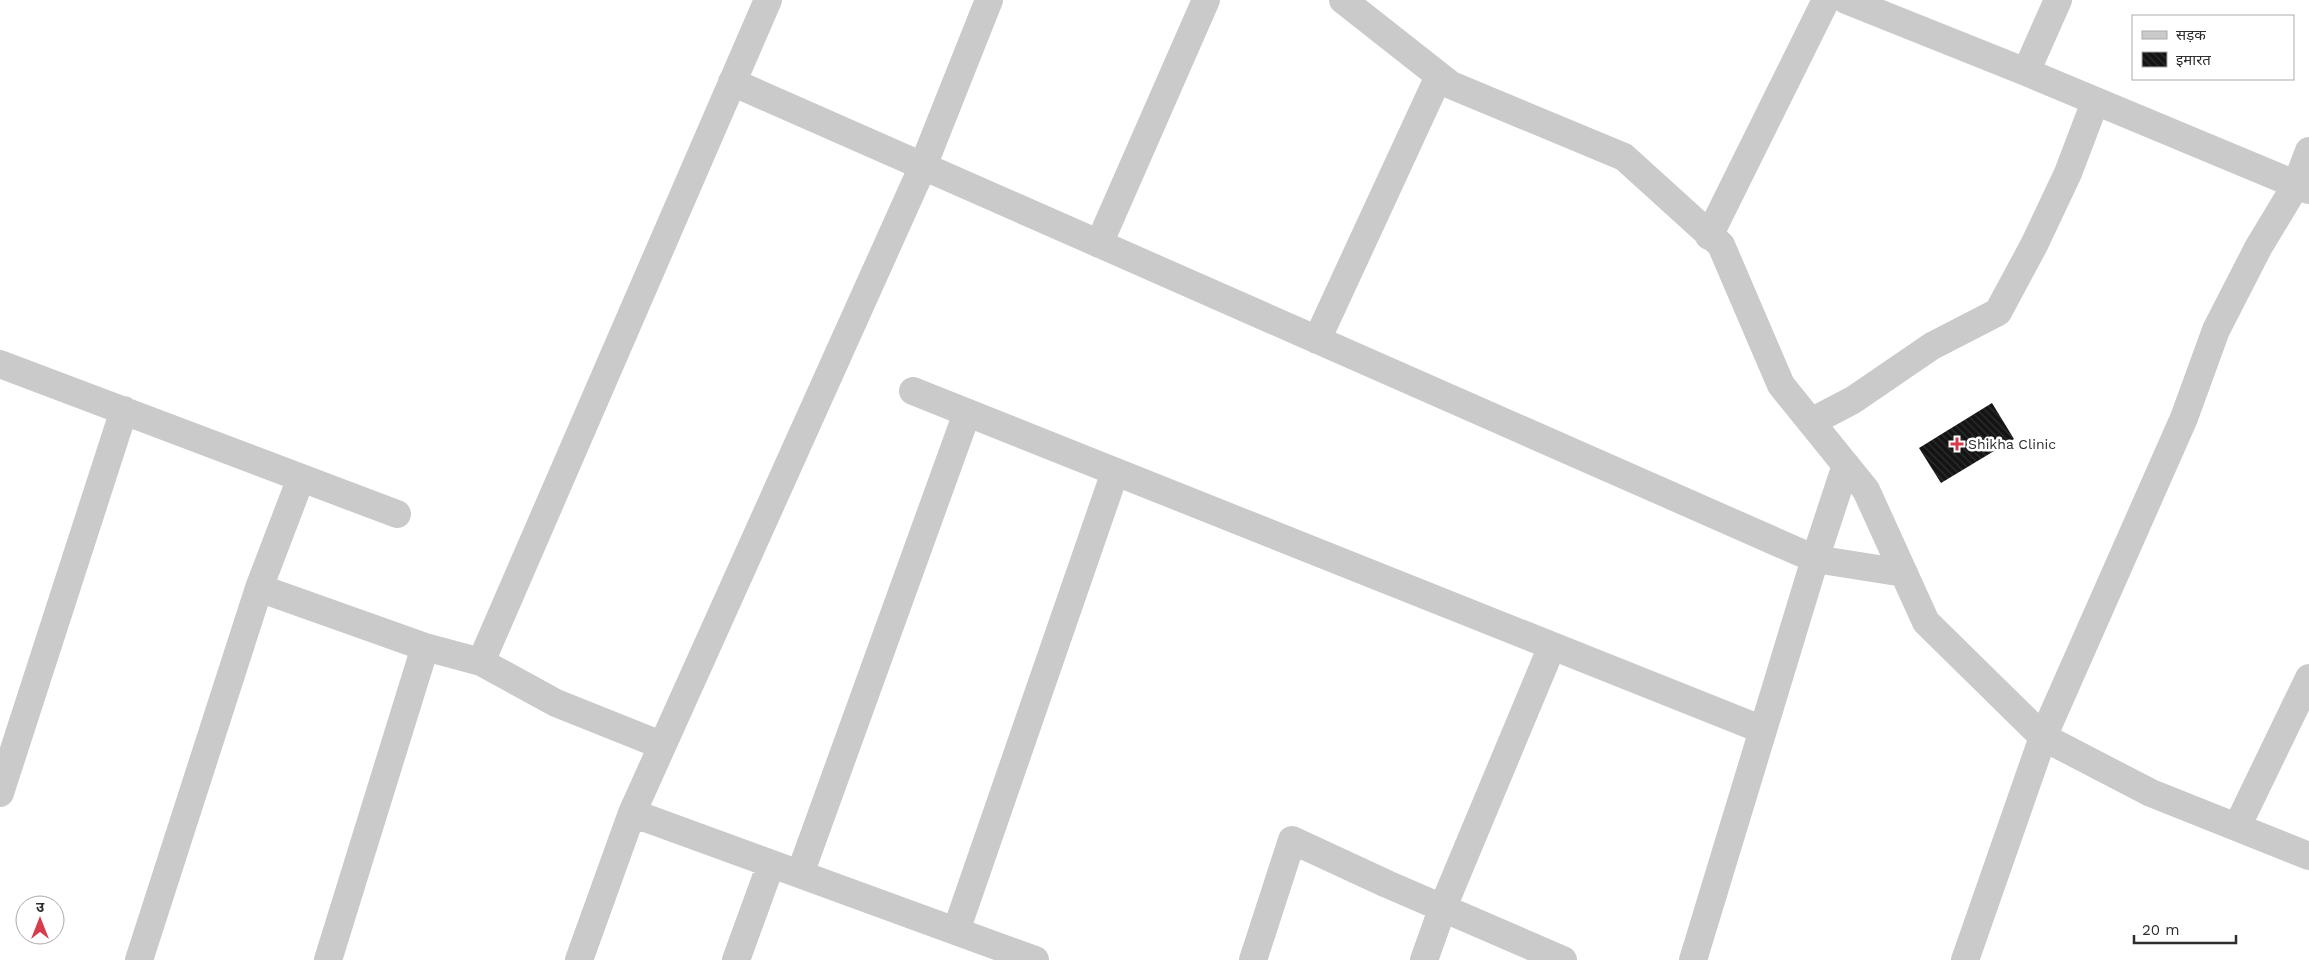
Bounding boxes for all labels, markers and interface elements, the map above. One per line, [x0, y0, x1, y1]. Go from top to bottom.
legend [2132, 15, 2294, 80]
text: सड़क [2176, 26, 2206, 44]
text: इमारत [2176, 51, 2211, 69]
place label: Shikha Clinic [1968, 436, 2056, 452]
marker: Shikha Clinic [1950, 437, 1964, 451]
north arrow [15, 895, 65, 945]
text: उ [36, 899, 45, 915]
scale bar [2134, 912, 2236, 944]
text: 20 m [2142, 921, 2180, 939]

